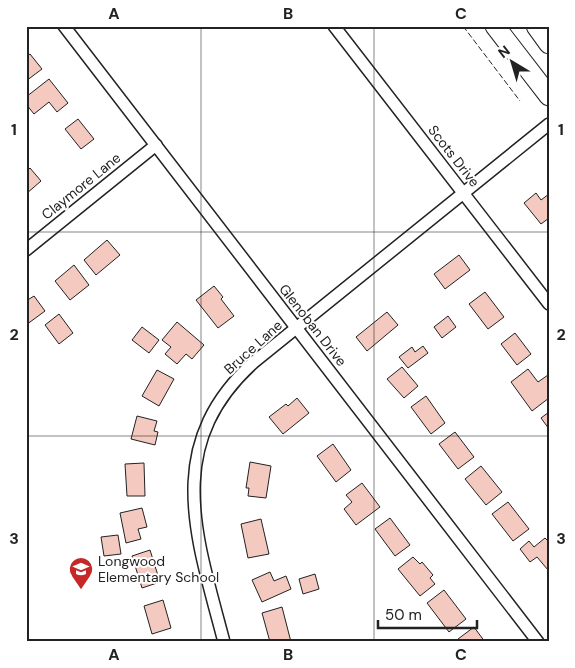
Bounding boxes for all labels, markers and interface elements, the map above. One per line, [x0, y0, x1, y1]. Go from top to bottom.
text: A [108, 3, 120, 24]
text: B [283, 3, 293, 24]
text: C [455, 3, 467, 24]
north arrow [488, 38, 538, 88]
text: N [494, 42, 514, 62]
text: 1 [11, 119, 17, 140]
text: 1 [558, 119, 564, 140]
street label: Scots Drive [424, 121, 484, 191]
street label: Claymore Lane [38, 149, 124, 223]
street label: Glenoban Drive [275, 280, 351, 370]
street label: Bruce Lane [220, 316, 286, 378]
text: 2 [9, 324, 19, 345]
text: 2 [556, 324, 566, 345]
text: 3 [9, 528, 19, 549]
text: 3 [556, 528, 566, 549]
place label: Longwood Elementary School [98, 552, 219, 586]
school or university icon: Longwood Elementary School [68, 556, 94, 590]
scale bar [378, 598, 476, 630]
text: 50 m [385, 605, 422, 625]
text: A [108, 644, 120, 665]
text: B [283, 644, 293, 665]
text: C [455, 644, 467, 665]

